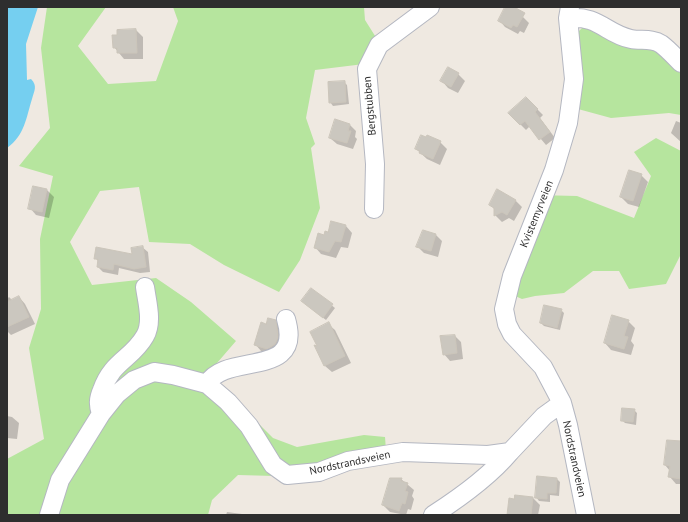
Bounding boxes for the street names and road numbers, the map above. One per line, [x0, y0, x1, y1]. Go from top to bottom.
street label: Bergstubben [361, 76, 379, 136]
street label: Kvistemyrveien [518, 178, 556, 250]
street label: Nordstrandveien [559, 420, 589, 498]
street label: Nordstrandsveien [308, 448, 392, 478]

